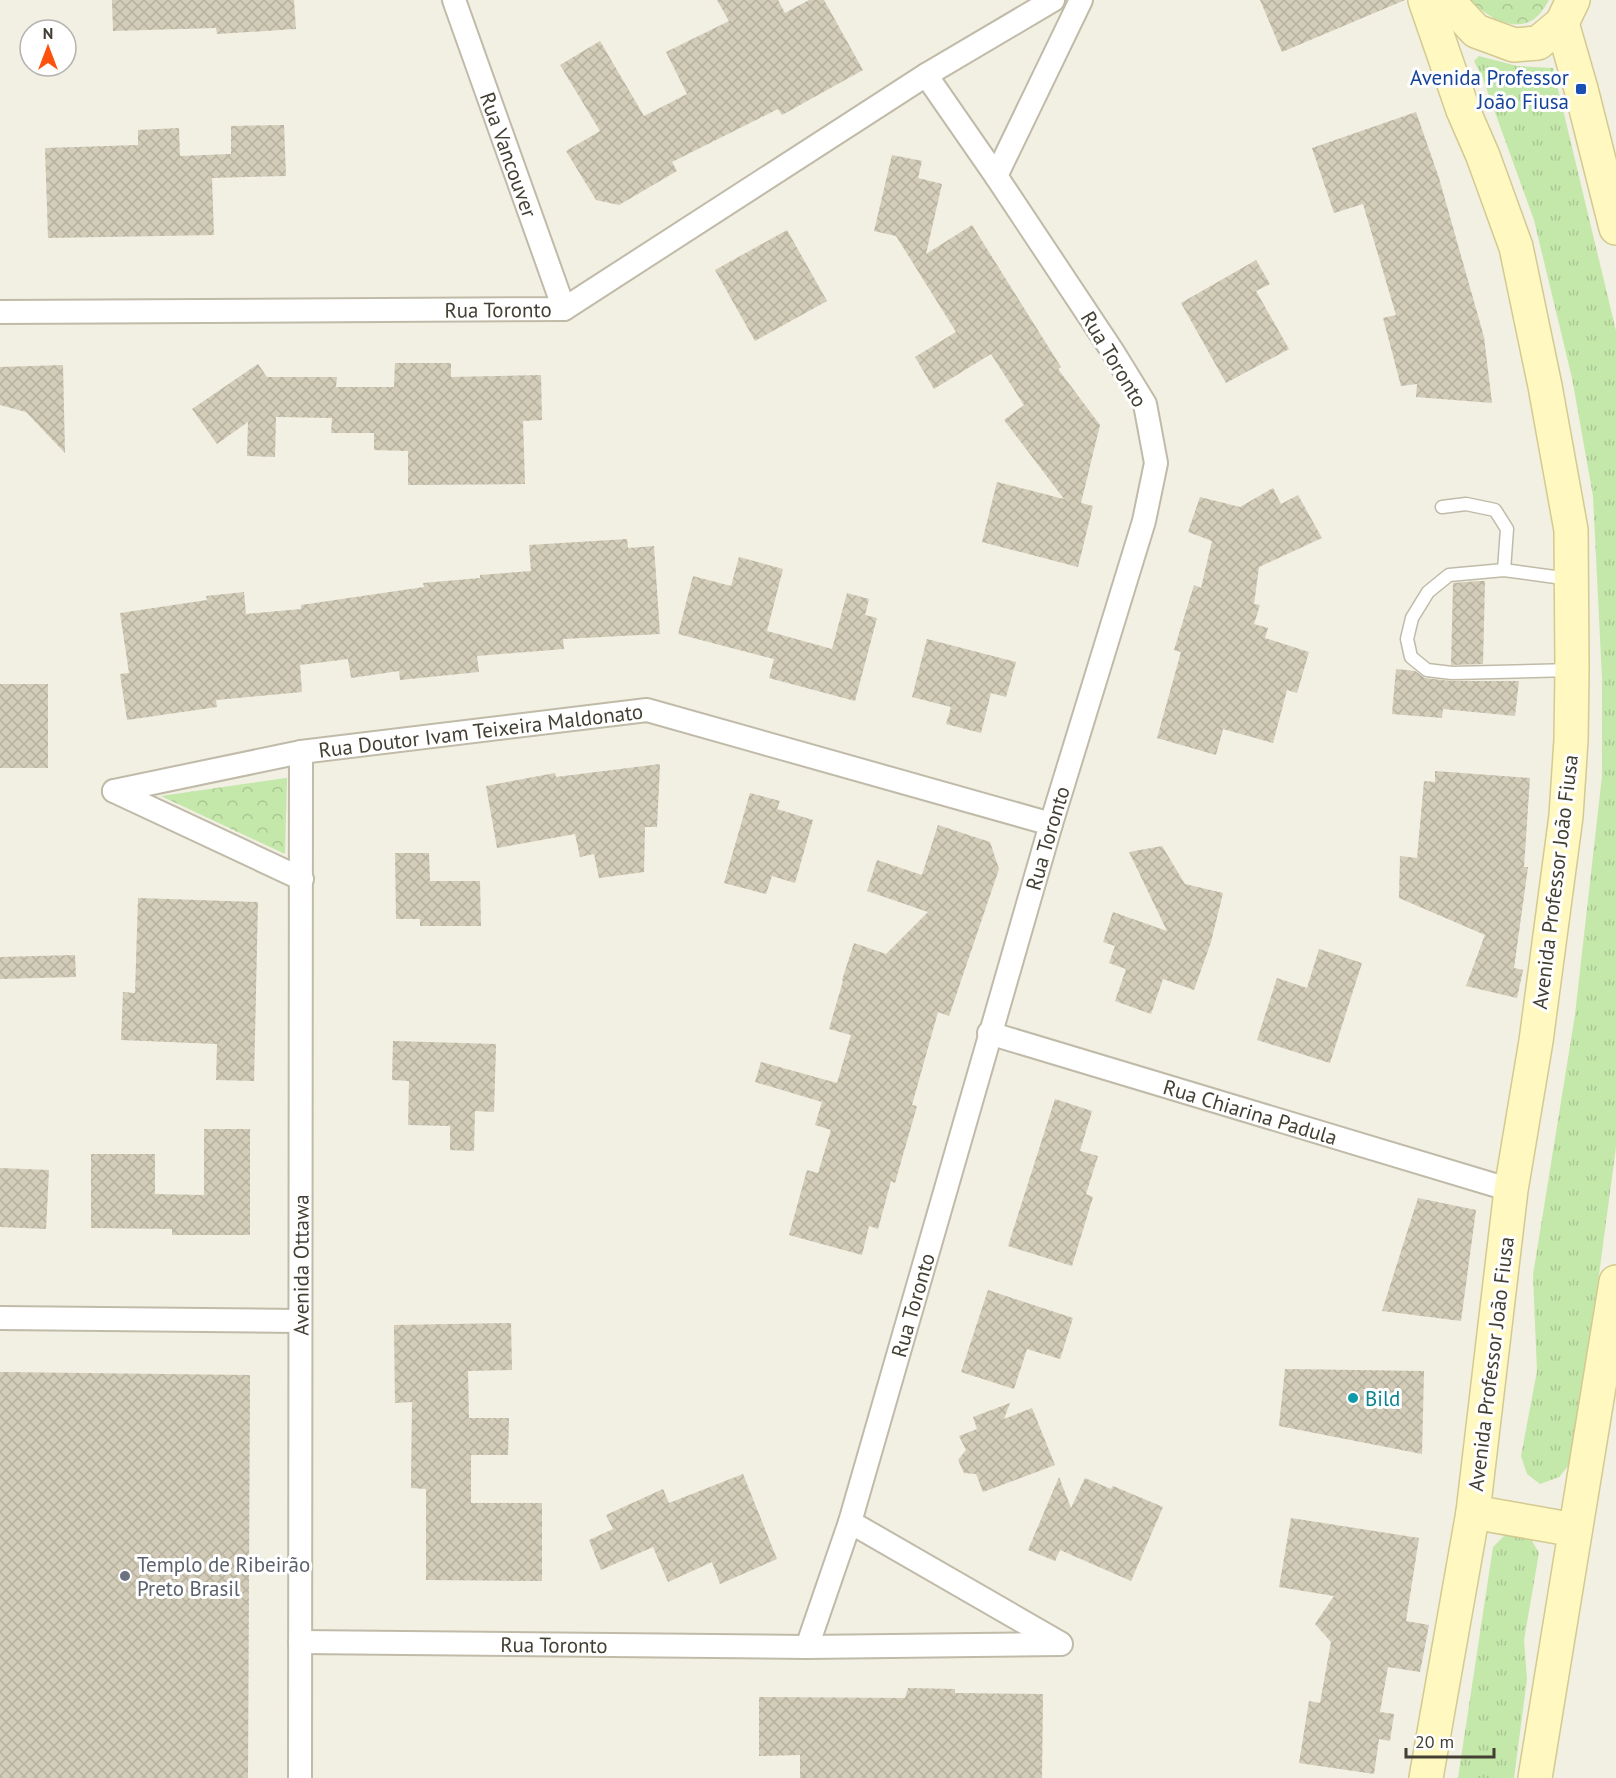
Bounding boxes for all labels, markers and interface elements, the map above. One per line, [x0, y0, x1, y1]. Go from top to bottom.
north arrow [18, 18, 78, 78]
text: N [43, 23, 53, 43]
place label: Avenida Professor João Fiusa [1410, 64, 1569, 115]
marker: Avenida Professor João Fiusa [1574, 82, 1588, 96]
street label: Rua Vancouver [474, 88, 544, 221]
street label: Rua Toronto [444, 296, 552, 323]
street label: Rua Toronto [1075, 306, 1153, 412]
street label: Rua Doutor Ivam Teixeira Maldonato [317, 697, 644, 763]
street label: Avenida Professor João Fiusa [1526, 753, 1584, 1011]
street label: Rua Toronto [1019, 783, 1075, 893]
street label: Rua Chiarina Padula [1160, 1073, 1341, 1151]
street label: Avenida Ottawa [287, 1194, 314, 1336]
street label: Avenida Professor João Fiusa [1462, 1235, 1520, 1493]
street label: Rua Toronto [885, 1250, 940, 1360]
place label: Bild [1365, 1385, 1400, 1412]
marker: Bild [1346, 1391, 1360, 1405]
place label: Templo de Ribeirão Preto Brasil [137, 1551, 310, 1602]
marker: Templo de Ribeirão Preto Brasil [118, 1569, 132, 1583]
street label: Rua Toronto [500, 1630, 608, 1659]
scale bar [1406, 1721, 1494, 1759]
text: 20 m [1415, 1730, 1454, 1753]

